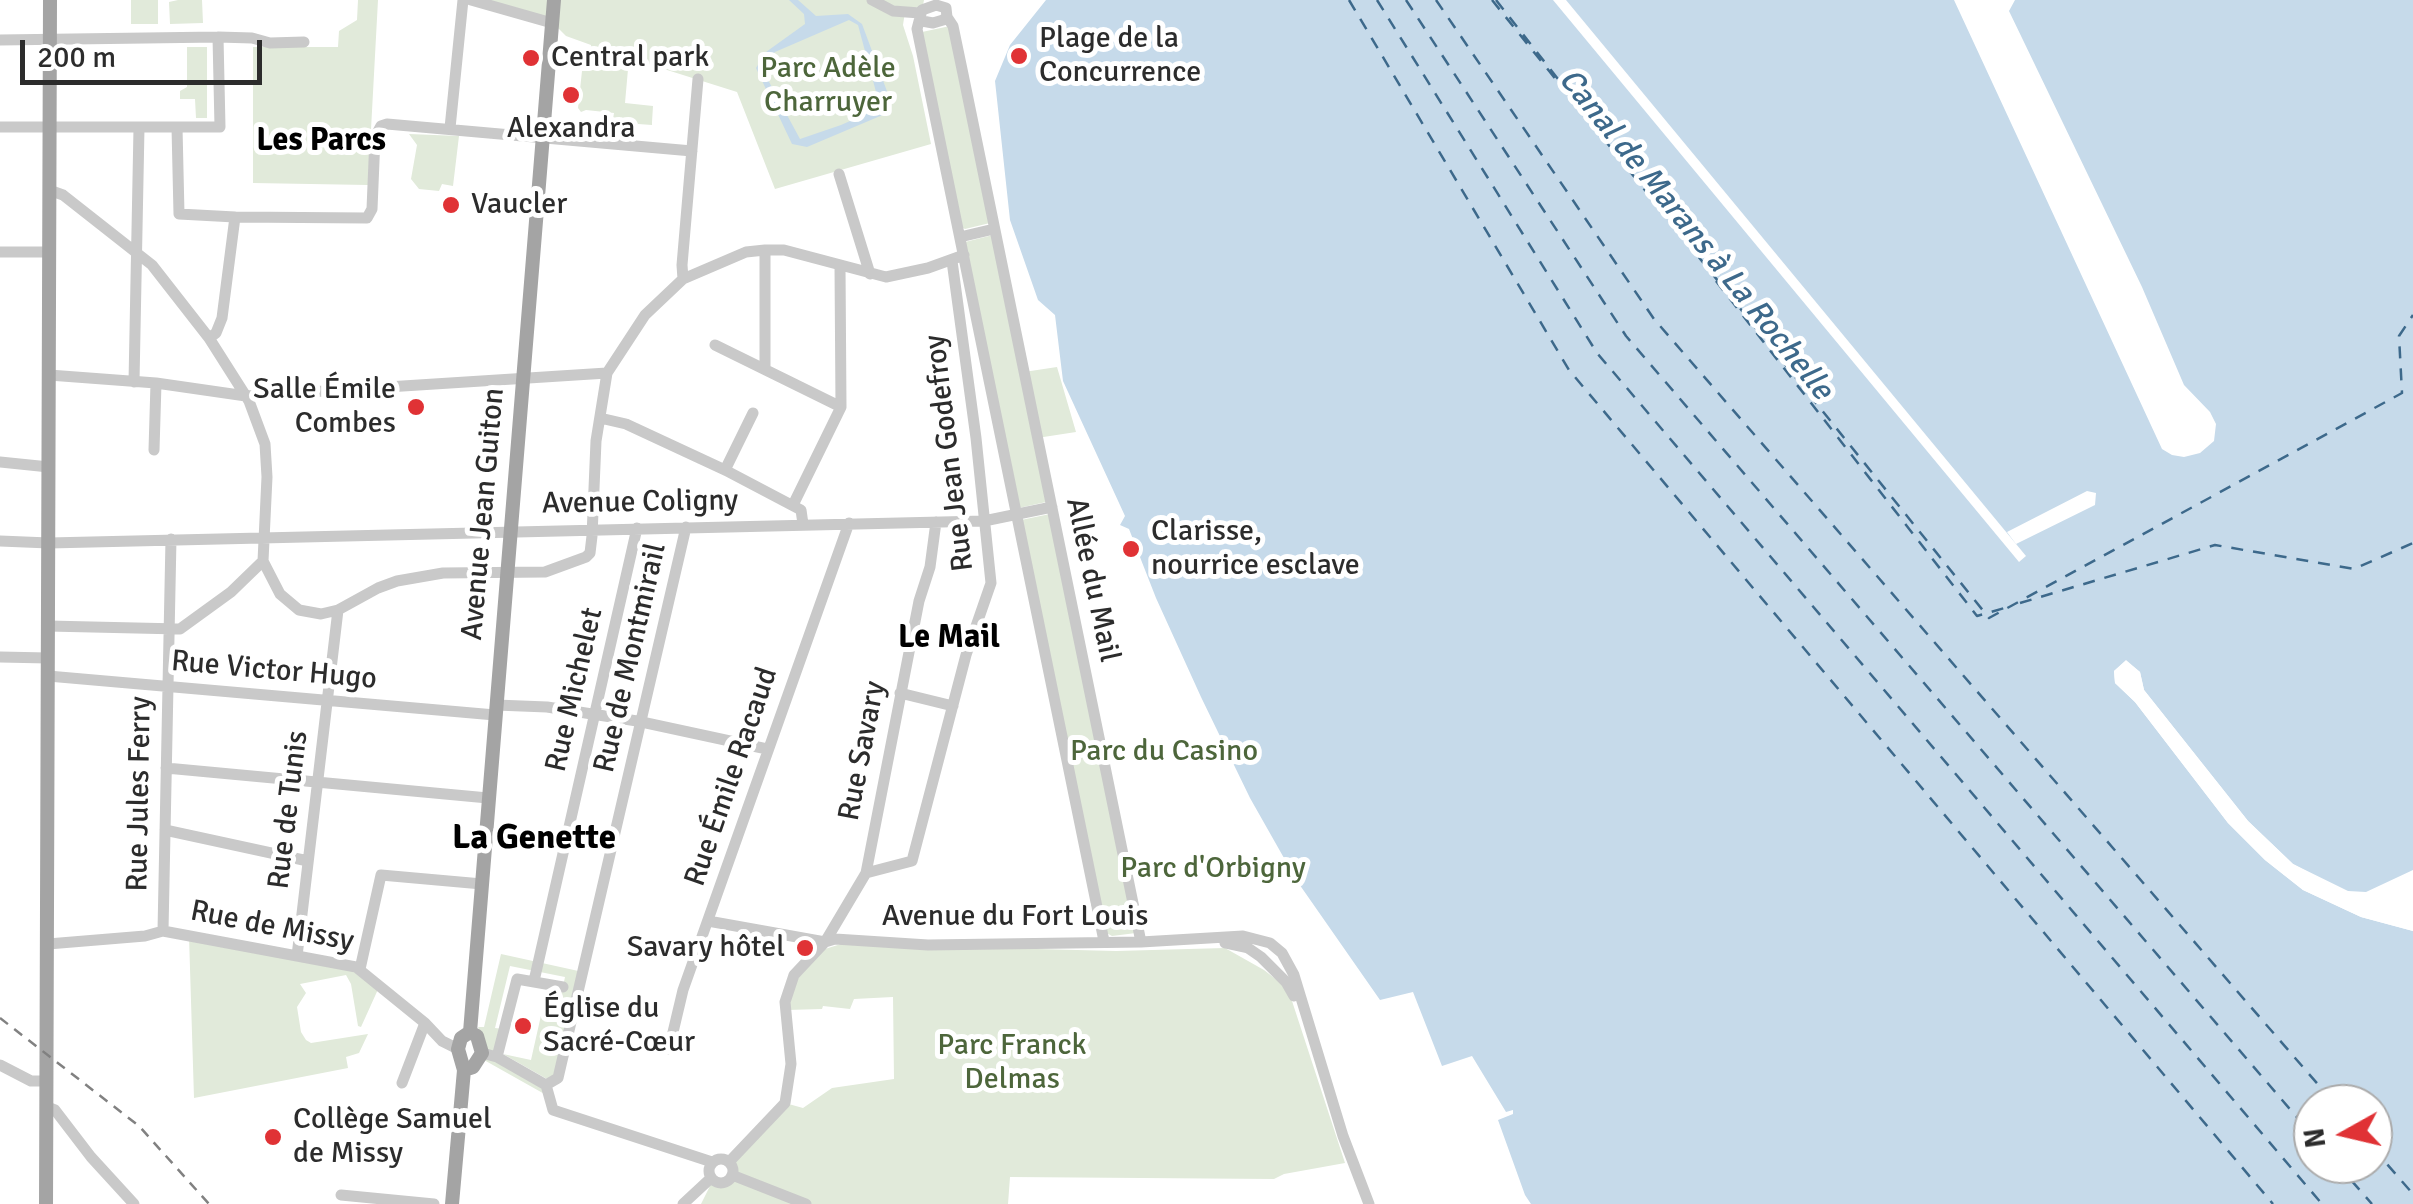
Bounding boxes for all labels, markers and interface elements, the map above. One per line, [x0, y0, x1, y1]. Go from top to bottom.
scale bar [25, 20, 268, 82]
place label: Plage de la Concurrence [1039, 21, 1201, 92]
text: 200 m [37, 39, 116, 76]
place label: Central park [551, 40, 709, 76]
marker: Plage de la Concurrence [1008, 45, 1030, 67]
marker: Central park [520, 47, 542, 69]
park label: Parc Adèle Charruyer [760, 51, 896, 122]
water label: Canal de Marans à La Rochelle [1550, 62, 1840, 408]
marker: Alexandra [560, 84, 582, 106]
place label: Alexandra [507, 111, 635, 147]
district label: Les Parcs [256, 123, 386, 161]
place label: Vaucler [471, 187, 567, 223]
marker: Vaucler [440, 194, 462, 216]
street label: Rue Jean Godefroy [918, 333, 982, 573]
place label: Salle Émile Combes [253, 372, 396, 442]
street label: Avenue Jean Guiton [455, 386, 513, 642]
marker: Salle Émile Combes [405, 396, 427, 418]
street label: Avenue Coligny [541, 483, 739, 523]
street label: Allée du Mail [1057, 495, 1127, 665]
place label: Clarisse, nourrice esclave [1151, 514, 1360, 584]
marker: Clarisse, nourrice esclave [1120, 538, 1142, 560]
street label: Rue de Montmirail [587, 540, 675, 776]
street label: Rue Michelet [539, 605, 611, 775]
district label: Le Mail [898, 620, 1000, 658]
street label: Rue Victor Hugo [170, 644, 378, 698]
street label: Rue Émile Racaud [678, 663, 786, 891]
street label: Rue Savary [832, 678, 894, 824]
street label: Rue Jules Ferry [120, 696, 160, 892]
street label: Rue de Tunis [261, 729, 317, 891]
park label: Parc du Casino [1070, 734, 1258, 770]
district label: La Genette [452, 818, 616, 860]
park label: Parc d'Orbigny [1120, 851, 1306, 887]
street label: Rue de Missy [187, 894, 357, 960]
street label: Avenue du Fort Louis [882, 899, 1148, 935]
place label: Savary hôtel [627, 930, 785, 966]
marker: Savary hôtel [794, 937, 816, 959]
place label: Église du Sacré-Cœur [543, 991, 695, 1062]
marker: Église du Sacré-Cœur [512, 1015, 534, 1037]
park label: Parc Franck Delmas [937, 1028, 1087, 1098]
north arrow [2293, 1084, 2393, 1184]
place label: Collège Samuel de Missy [293, 1102, 492, 1172]
marker: Collège Samuel de Missy [262, 1126, 284, 1148]
text: N [2297, 1126, 2333, 1150]

